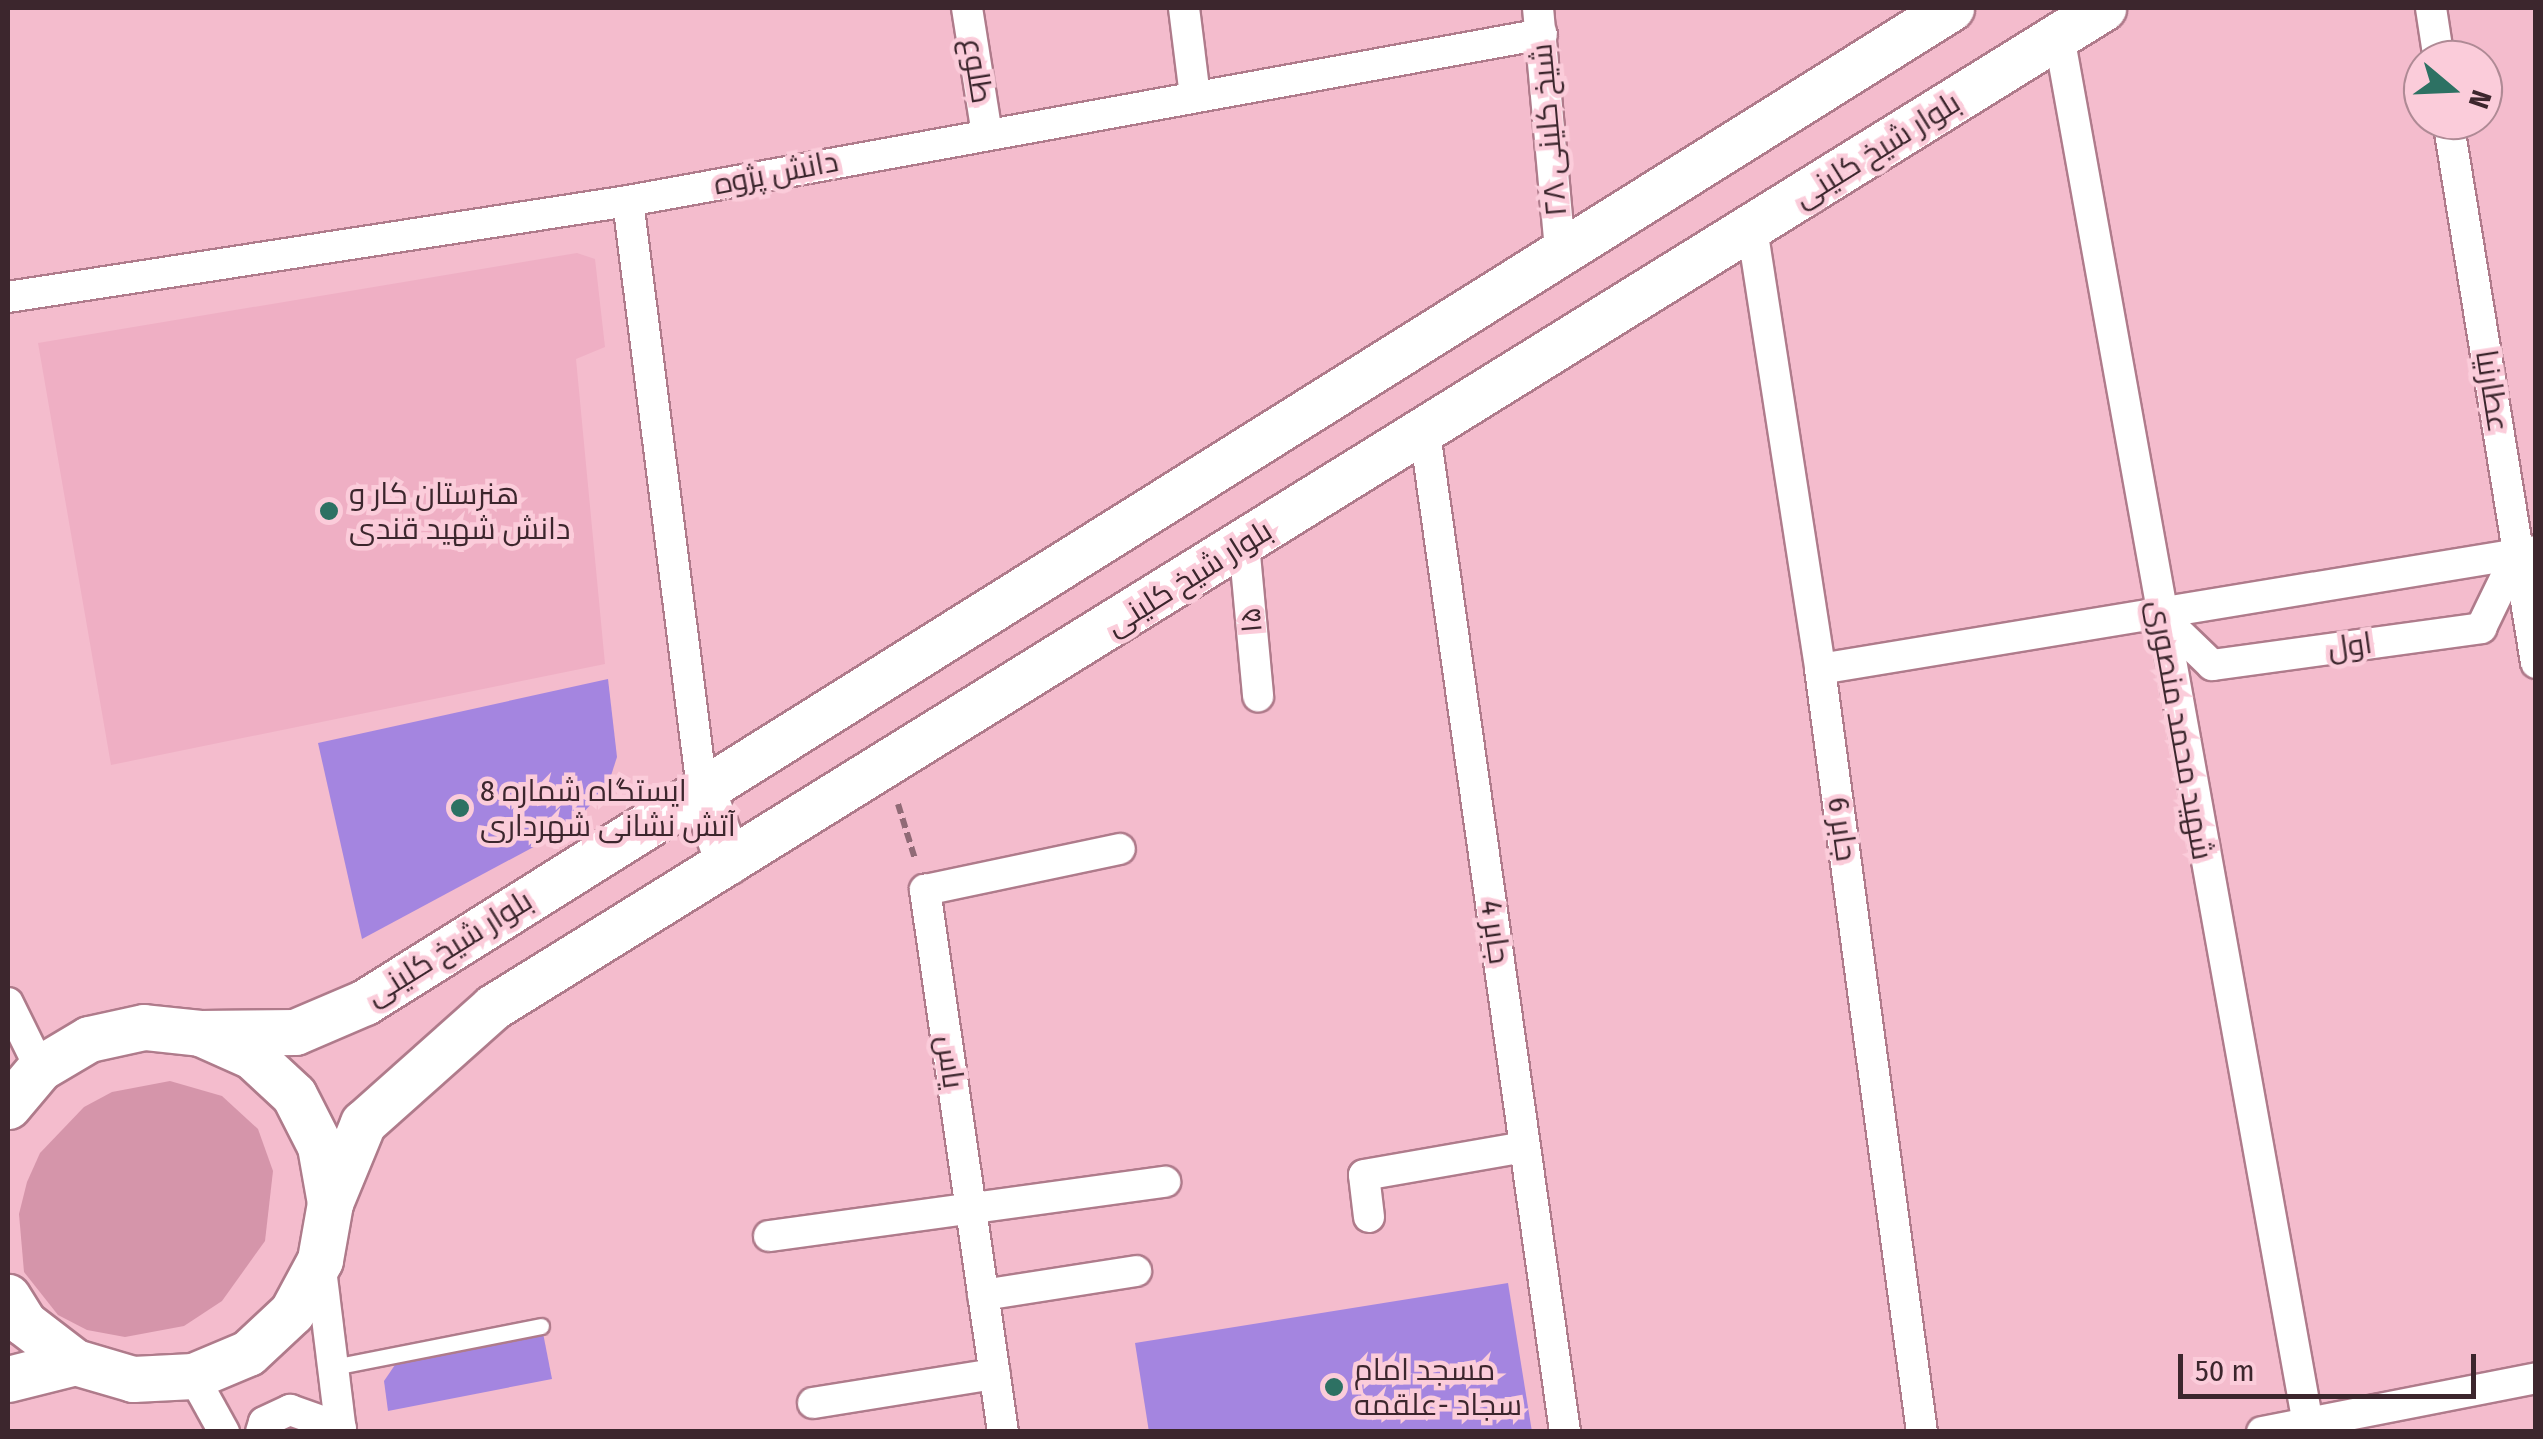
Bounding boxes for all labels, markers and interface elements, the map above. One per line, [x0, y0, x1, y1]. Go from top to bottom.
street label: طلوع [954, 36, 1000, 106]
north arrow [2403, 40, 2503, 140]
street label: شیخ کلینی ۲۸ [1524, 42, 1574, 218]
street label: بلوار شیخ کلینی [1787, 85, 1967, 215]
text: N [2462, 86, 2498, 113]
street label: دانش پژوه [711, 143, 841, 203]
street label: عطارنیا [2468, 347, 2516, 435]
place label: هنرستان کار و دانش شهید قندی [349, 476, 571, 546]
marker: هنرستان کار و دانش شهید قندی [318, 500, 340, 522]
street label: بلوار شیخ کلینی [1099, 513, 1279, 643]
street label: شهید محمد منصوری [2139, 597, 2221, 863]
street label: ۱۵ [1232, 606, 1270, 634]
street label: اول [2326, 625, 2374, 667]
place label: ایستگاه شماره 8 آتش نشانی شهرداری [480, 773, 736, 844]
street label: جابر 6 [1820, 795, 1864, 863]
marker: ایستگاه شماره 8 آتش نشانی شهرداری [449, 797, 471, 819]
street label: بلوار شیخ کلینی [359, 883, 539, 1013]
street label: جابر 4 [1473, 898, 1517, 966]
street label: یاس [928, 1033, 972, 1091]
scale bar [2183, 1334, 2480, 1396]
place label: مسجد امام سجاد -علقمه [1354, 1352, 1522, 1422]
text: 50 m [2195, 1353, 2255, 1389]
marker: مسجد امام سجاد -علقمه [1323, 1376, 1345, 1398]

